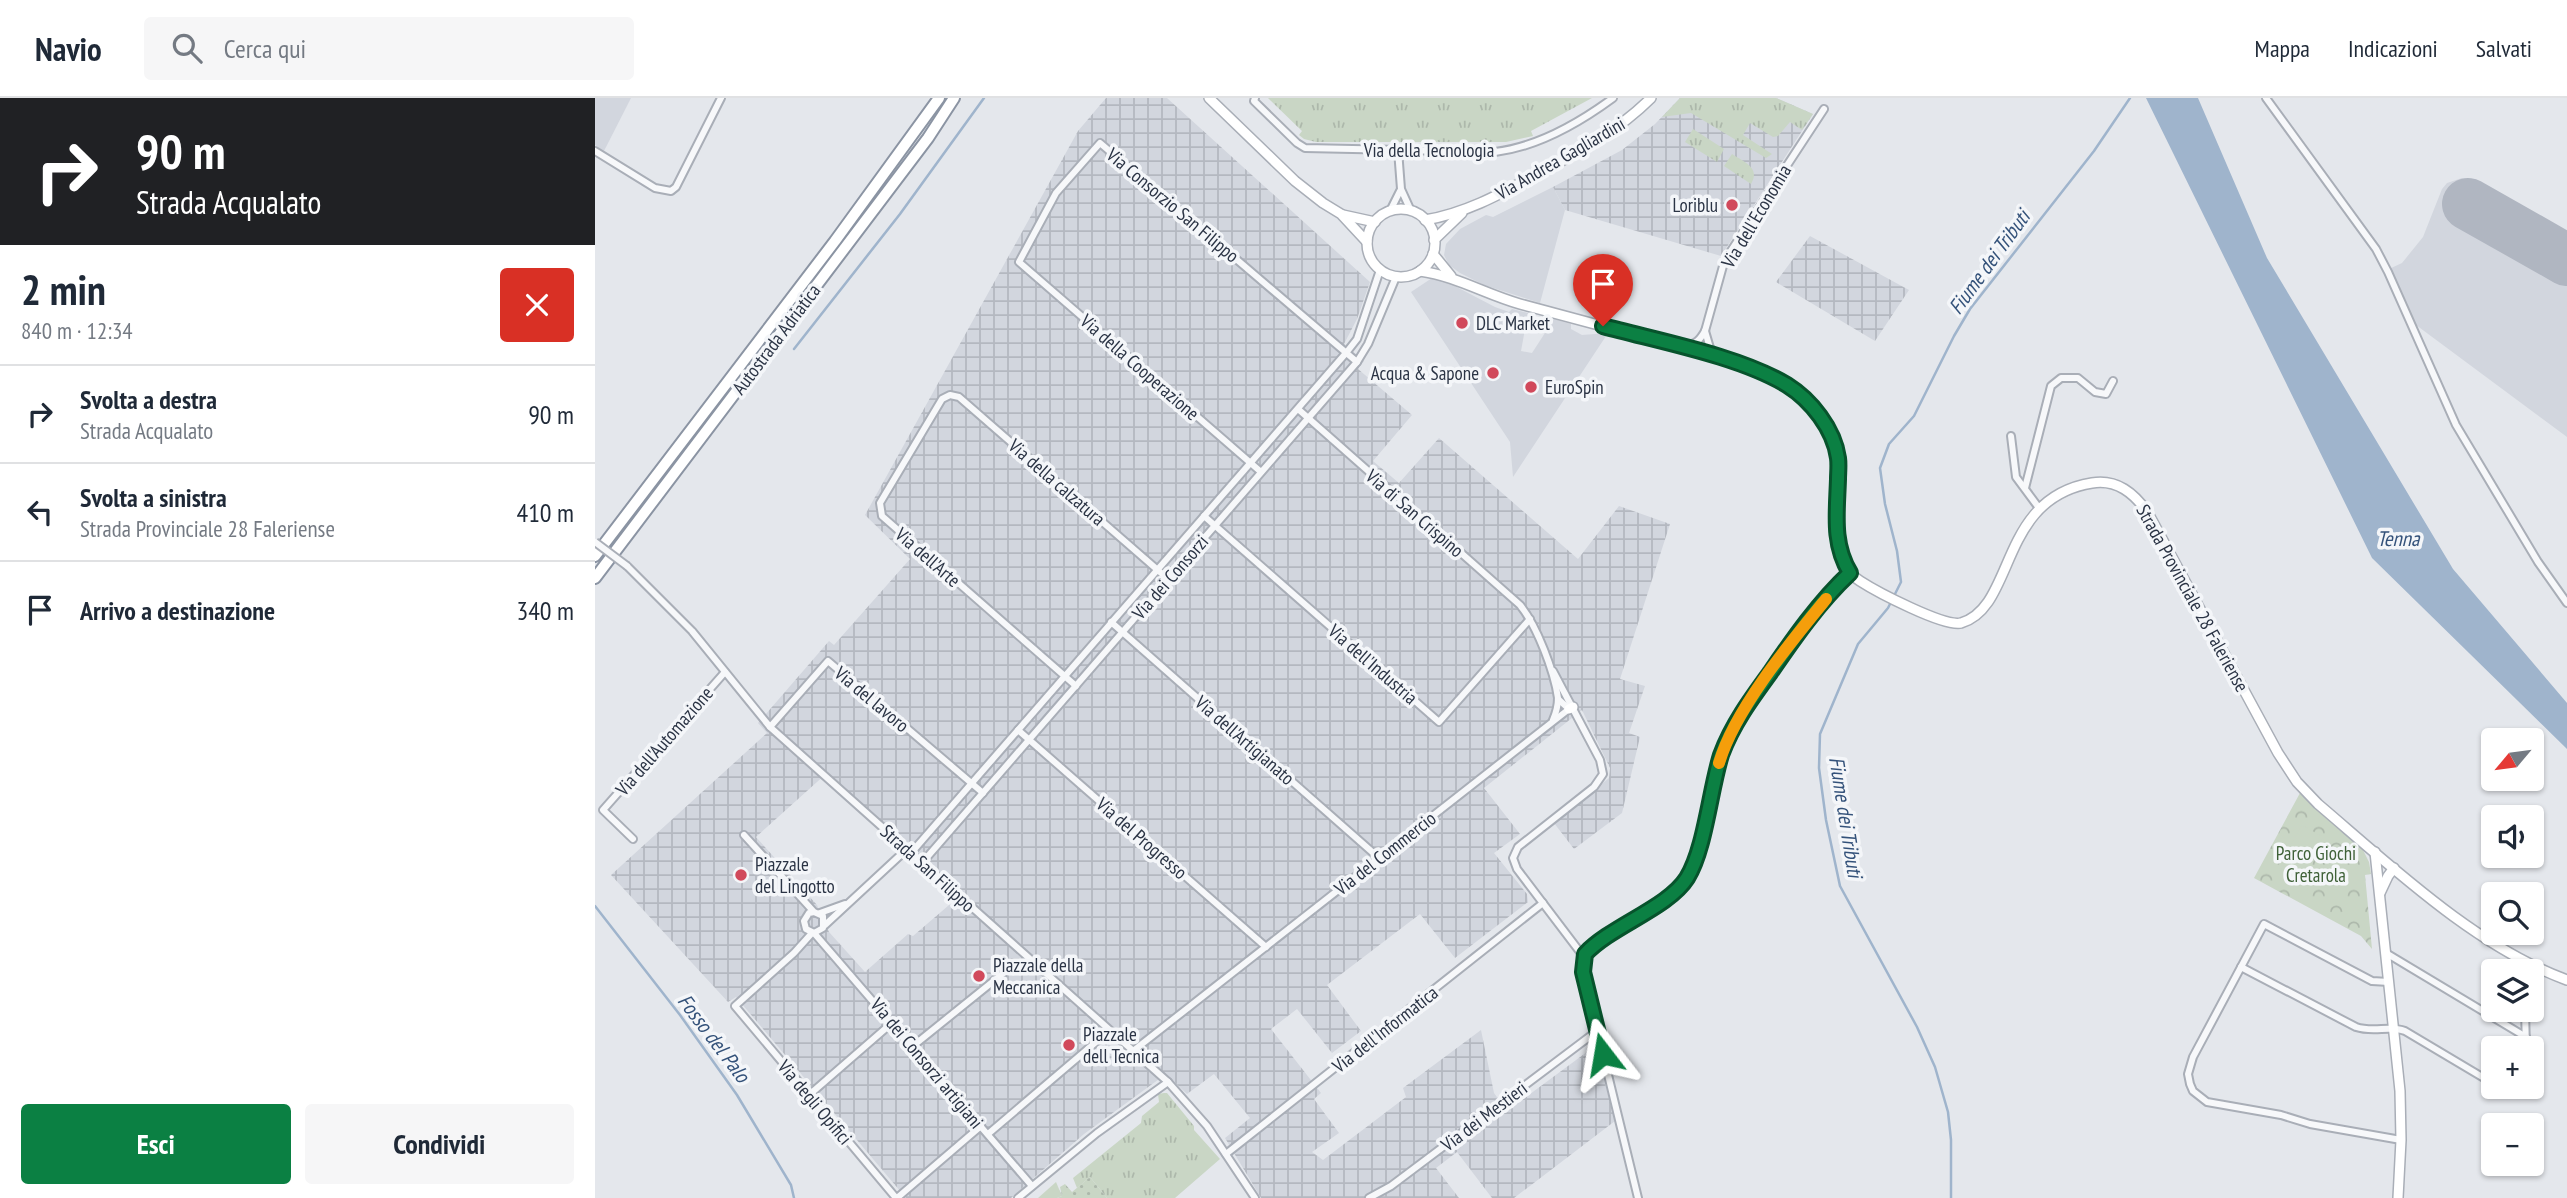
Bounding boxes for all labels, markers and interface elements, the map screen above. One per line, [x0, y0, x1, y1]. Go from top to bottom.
search box [144, 17, 634, 80]
text: Navio [35, 27, 102, 70]
icon: search [168, 29, 206, 67]
text: Cerca qui [224, 32, 306, 65]
text: Mappa [2255, 33, 2310, 64]
text: Indicazioni [2348, 33, 2438, 64]
text: Salvati [2476, 33, 2532, 64]
street label: Via Andrea Gagliardini [1490, 111, 1629, 205]
text: 90 m [136, 119, 225, 183]
icon: right [21, 126, 112, 217]
street label: Via della Tecnologia [1363, 138, 1494, 162]
street label: Via Consorzio San Filippo [1101, 142, 1244, 267]
street label: Via dell'Economia [1715, 160, 1796, 273]
text: Strada Acqualato [136, 181, 321, 223]
place label: Loriblu [1672, 193, 1718, 217]
marker: Loriblu [1724, 197, 1740, 213]
water label: Fiume dei Tributi [1942, 203, 2037, 319]
pin [1573, 254, 1633, 326]
text: 2 min [21, 262, 106, 317]
icon: arrive [1584, 265, 1622, 303]
button: close [500, 268, 574, 342]
street label: Autostrada Adriatica [727, 279, 825, 399]
street label: Via della Cooperazione [1075, 308, 1205, 425]
place label: DLC Market [1476, 311, 1551, 335]
marker: DLC Market [1454, 315, 1470, 331]
text: 840 m · 12:34 [21, 316, 133, 345]
place label: Acqua & Sapone [1371, 361, 1479, 385]
marker: Acqua & Sapone [1485, 365, 1501, 381]
place label: EuroSpin [1545, 375, 1604, 399]
marker: EuroSpin [1523, 379, 1539, 395]
text: Svolta a destra [80, 383, 217, 416]
icon: right [21, 395, 59, 433]
text: 90 m [528, 398, 574, 431]
text: Strada Acqualato [80, 416, 213, 445]
street label: Via della calzatura [1003, 433, 1110, 531]
street label: Via di San Crispino [1360, 463, 1469, 562]
text: Svolta a sinistra [80, 481, 227, 514]
icon: left [21, 493, 59, 531]
text: 410 m [516, 496, 574, 529]
street label: Strada Provinciale 28 Faleriense [2131, 500, 2255, 696]
text: Strada Provinciale 28 Faleriense [80, 514, 335, 543]
street label: Via dell'Arte [890, 522, 966, 592]
water label: Tenna [2377, 525, 2421, 552]
street label: Via dei Consorzi [1126, 530, 1213, 625]
icon: arrive [21, 591, 59, 629]
text: Arrivo a destinazione [80, 594, 275, 627]
text: 340 m [516, 594, 574, 627]
street label: Via dell'Industria [1323, 618, 1423, 709]
street label: Via del lavoro [829, 660, 914, 737]
street label: Via dell'Automazione [609, 681, 718, 801]
street label: Via dell'Artigianato [1190, 690, 1300, 790]
north arrow [2481, 728, 2545, 791]
map controls [2481, 728, 2544, 1176]
water label: Fiume dei Tributi [1823, 755, 1869, 882]
street label: Via del Progresso [1091, 791, 1192, 884]
button: sound [2481, 805, 2544, 868]
street label: Via del Commercio [1329, 806, 1441, 901]
street label: Strada San Filippo [876, 819, 980, 917]
park label: Parco Giochi Cretarola [2276, 841, 2356, 887]
place label: Piazzale del Lingotto [755, 852, 835, 898]
marker: Piazzale del Lingotto [733, 867, 749, 883]
button: search [2481, 882, 2544, 945]
place label: Piazzale della Meccanica [993, 953, 1083, 999]
button: layers [2481, 959, 2544, 1022]
marker: Piazzale della Meccanica [971, 968, 987, 984]
street label: Via dell'Informatica [1327, 980, 1443, 1078]
water label: Fosso del Palo [672, 988, 757, 1089]
street label: Via dei Consorzi artigiani [865, 992, 989, 1133]
position arrow [1566, 1017, 1640, 1091]
place label: Piazzale dell Tecnica [1083, 1022, 1159, 1068]
button: + [2481, 1036, 2544, 1099]
marker: Piazzale dell Tecnica [1061, 1037, 1077, 1053]
street label: Via degli Opifici [772, 1054, 857, 1149]
street label: Via dei Mestieri [1435, 1076, 1532, 1157]
button: Esci [21, 1104, 291, 1184]
button: Condividi [305, 1104, 574, 1184]
button: − [2481, 1113, 2544, 1176]

